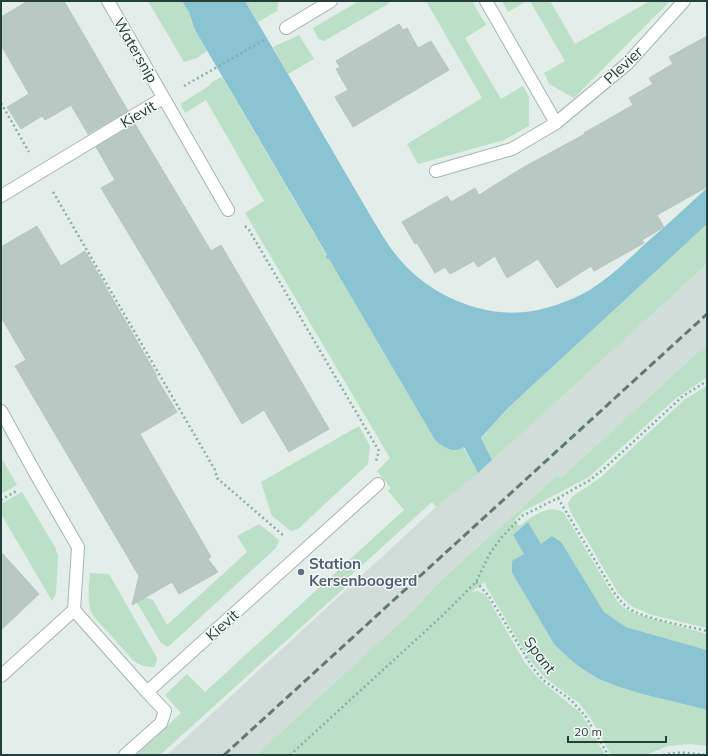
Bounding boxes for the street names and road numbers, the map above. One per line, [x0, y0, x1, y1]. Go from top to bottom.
street label: Watersnip [110, 14, 162, 86]
street label: Plevier [599, 42, 647, 88]
street label: Kievit [117, 96, 159, 132]
street label: Kievit [202, 605, 242, 645]
street label: Spant [520, 633, 560, 677]

